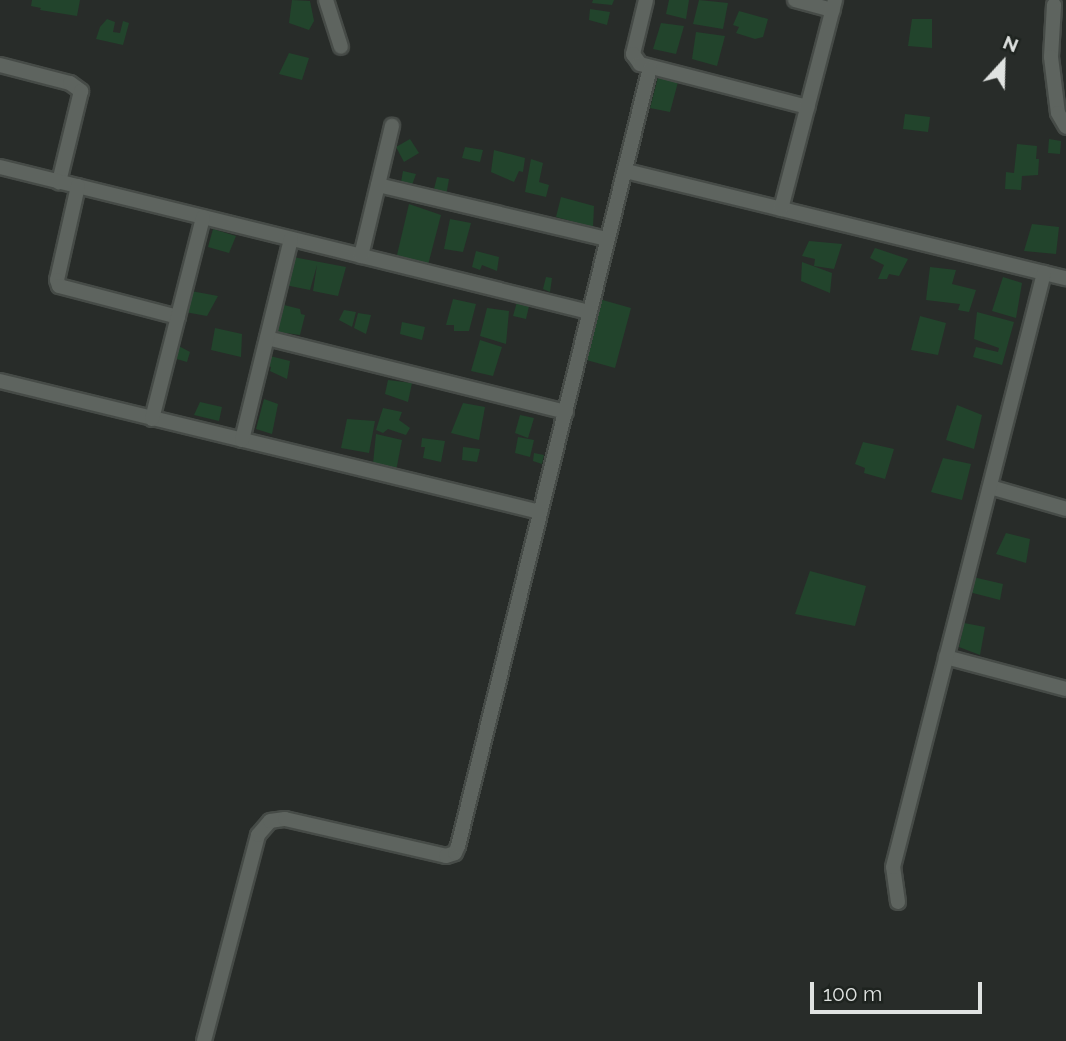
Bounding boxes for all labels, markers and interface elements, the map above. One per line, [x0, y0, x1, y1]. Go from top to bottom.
north arrow [968, 28, 1038, 98]
text: N [1000, 31, 1022, 56]
scale bar [814, 968, 986, 1012]
text: 100 m [823, 981, 882, 1006]

